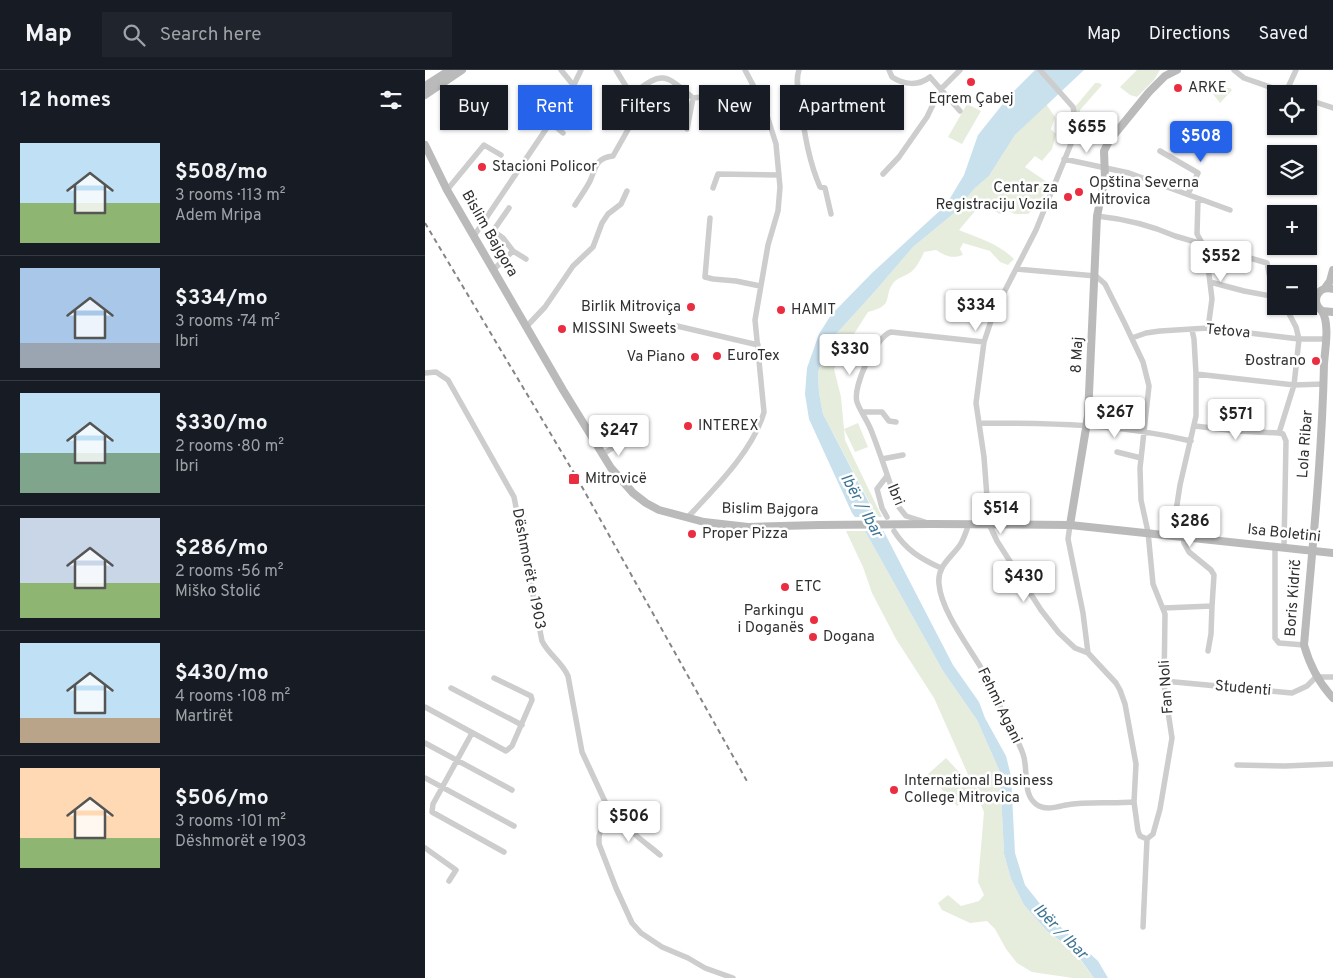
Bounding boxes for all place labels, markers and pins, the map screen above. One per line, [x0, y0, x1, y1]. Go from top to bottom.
marker: Eqrem Çabej [965, 76, 977, 88]
place label: ARKE [1188, 79, 1227, 98]
marker: ARKE [1172, 82, 1184, 94]
place label: Eqrem Çabej [928, 90, 1014, 109]
pin: $655 [1057, 112, 1117, 154]
pin: $508 [1171, 121, 1231, 163]
place label: Stacioni Policor [492, 158, 597, 177]
marker: Stacioni Policor [476, 161, 488, 173]
place label: Opština Severna Mitrovica [1089, 174, 1199, 210]
place label: Centar za Registraciju Vozila [935, 179, 1058, 215]
marker: Opština Severna Mitrovica [1073, 186, 1085, 198]
marker: Centar za Registraciju Vozila [1062, 191, 1074, 203]
pin: $552 [1191, 240, 1251, 283]
pin: $334 [946, 290, 1006, 332]
place label: Birlik Mitroviça [581, 298, 681, 317]
marker: Birlik Mitroviça [685, 301, 697, 313]
place label: HAMIT [791, 301, 836, 320]
marker: HAMIT [775, 304, 787, 316]
place label: MISSINI Sweets [572, 320, 677, 339]
marker: MISSINI Sweets [556, 323, 568, 335]
pin: $330 [820, 334, 880, 376]
place label: EuroTex [727, 347, 780, 366]
place label: Va Piano [626, 348, 685, 367]
marker: EuroTex [711, 350, 723, 362]
marker: Va Piano [689, 351, 701, 363]
place label: Đostrano [1245, 352, 1306, 371]
marker: Đostrano [1310, 355, 1322, 367]
pin: $267 [1085, 396, 1145, 439]
pin: $571 [1206, 398, 1266, 441]
pin: $247 [589, 414, 649, 457]
place label: INTEREX [698, 417, 758, 436]
marker: INTEREX [682, 420, 694, 432]
place label: Mitrovicë [585, 470, 647, 489]
marker: Mitrovicë [567, 472, 581, 486]
pin: $514 [971, 492, 1031, 535]
pin: $286 [1160, 506, 1220, 548]
place label: Proper Pizza [702, 525, 788, 544]
marker: Proper Pizza [686, 528, 698, 540]
pin: $430 [994, 560, 1054, 603]
place label: ETC [795, 578, 822, 597]
marker: ETC [779, 581, 791, 593]
place label: Parkingu i Doganës [737, 602, 804, 638]
marker: Parkingu i Doganës [808, 614, 820, 626]
place label: Dogana [823, 628, 875, 647]
marker: Dogana [807, 631, 819, 643]
place label: International Business College Mitrovica [904, 772, 1053, 808]
marker: International Business College Mitrovica [888, 784, 900, 796]
pin: $506 [599, 800, 659, 843]

